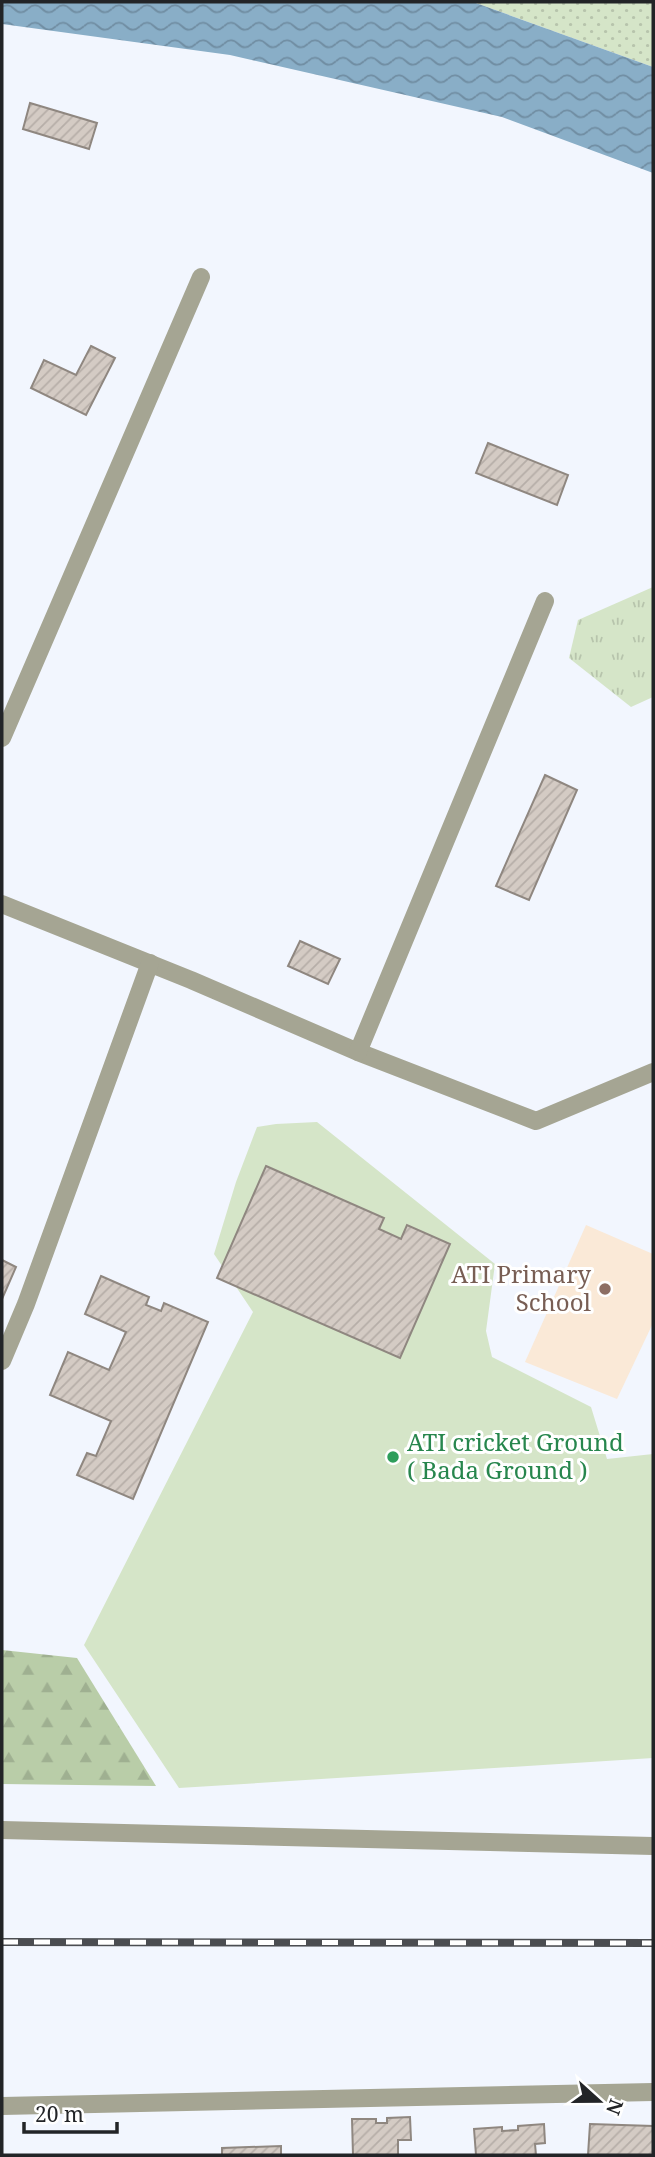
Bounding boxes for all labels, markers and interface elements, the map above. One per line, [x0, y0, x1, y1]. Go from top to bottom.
place label: ATI Primary School [451, 1257, 592, 1318]
marker: ATI Primary School [597, 1281, 613, 1297]
place label: ATI cricket Ground ( Bada Ground ) [407, 1425, 624, 1486]
marker: ATI cricket Ground ( Bada Ground ) [385, 1449, 401, 1465]
north arrow [564, 2066, 634, 2136]
scale bar [24, 2090, 117, 2134]
text: N [600, 2095, 630, 2119]
text: 20 m [35, 2100, 84, 2128]

